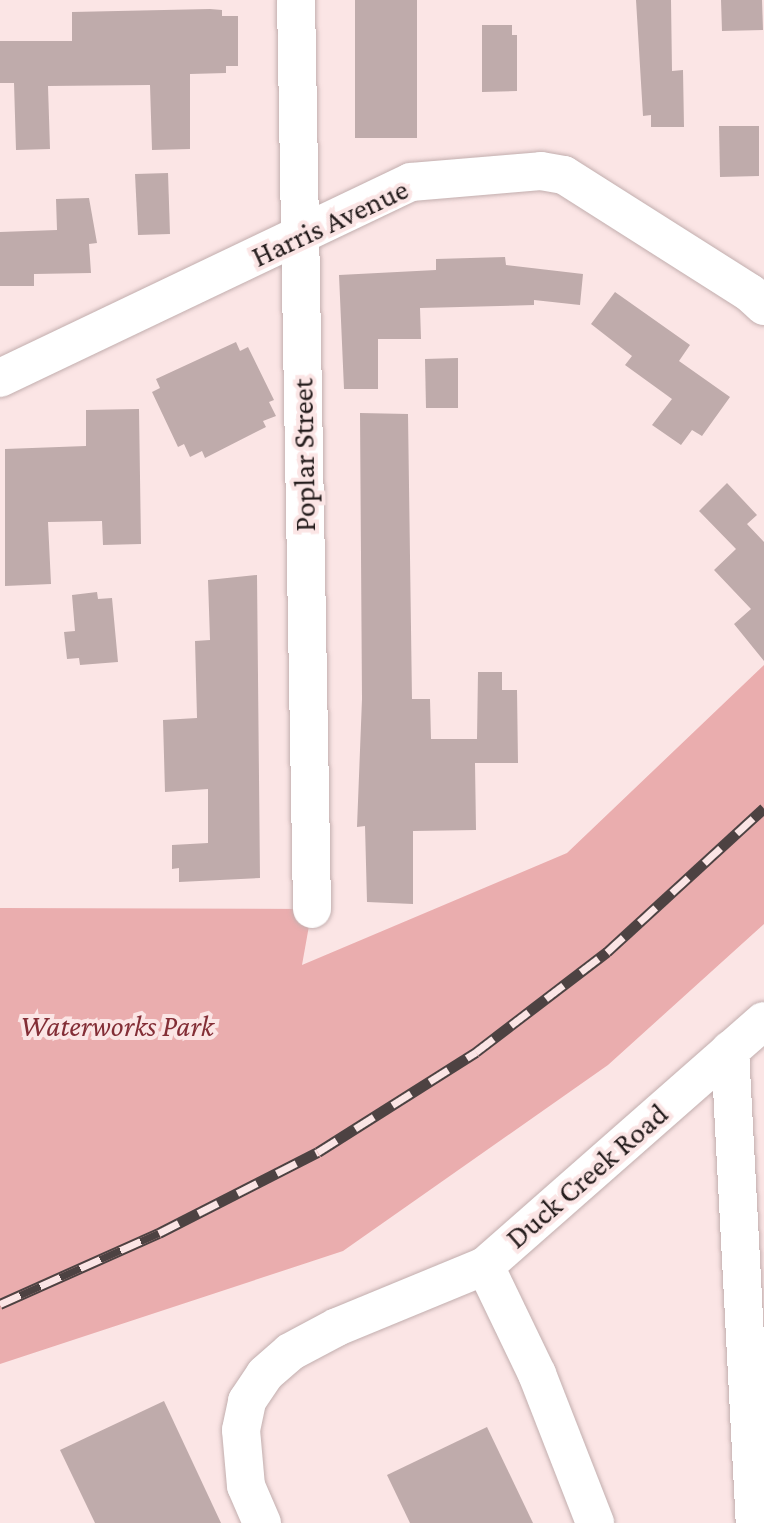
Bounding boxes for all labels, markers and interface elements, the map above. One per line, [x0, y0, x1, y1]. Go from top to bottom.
street label: Harris Avenue [246, 171, 414, 275]
street label: Poplar Street [285, 378, 323, 532]
park label: Waterworks Park [20, 1008, 214, 1044]
street label: Duck Creek Road [499, 1096, 675, 1256]

